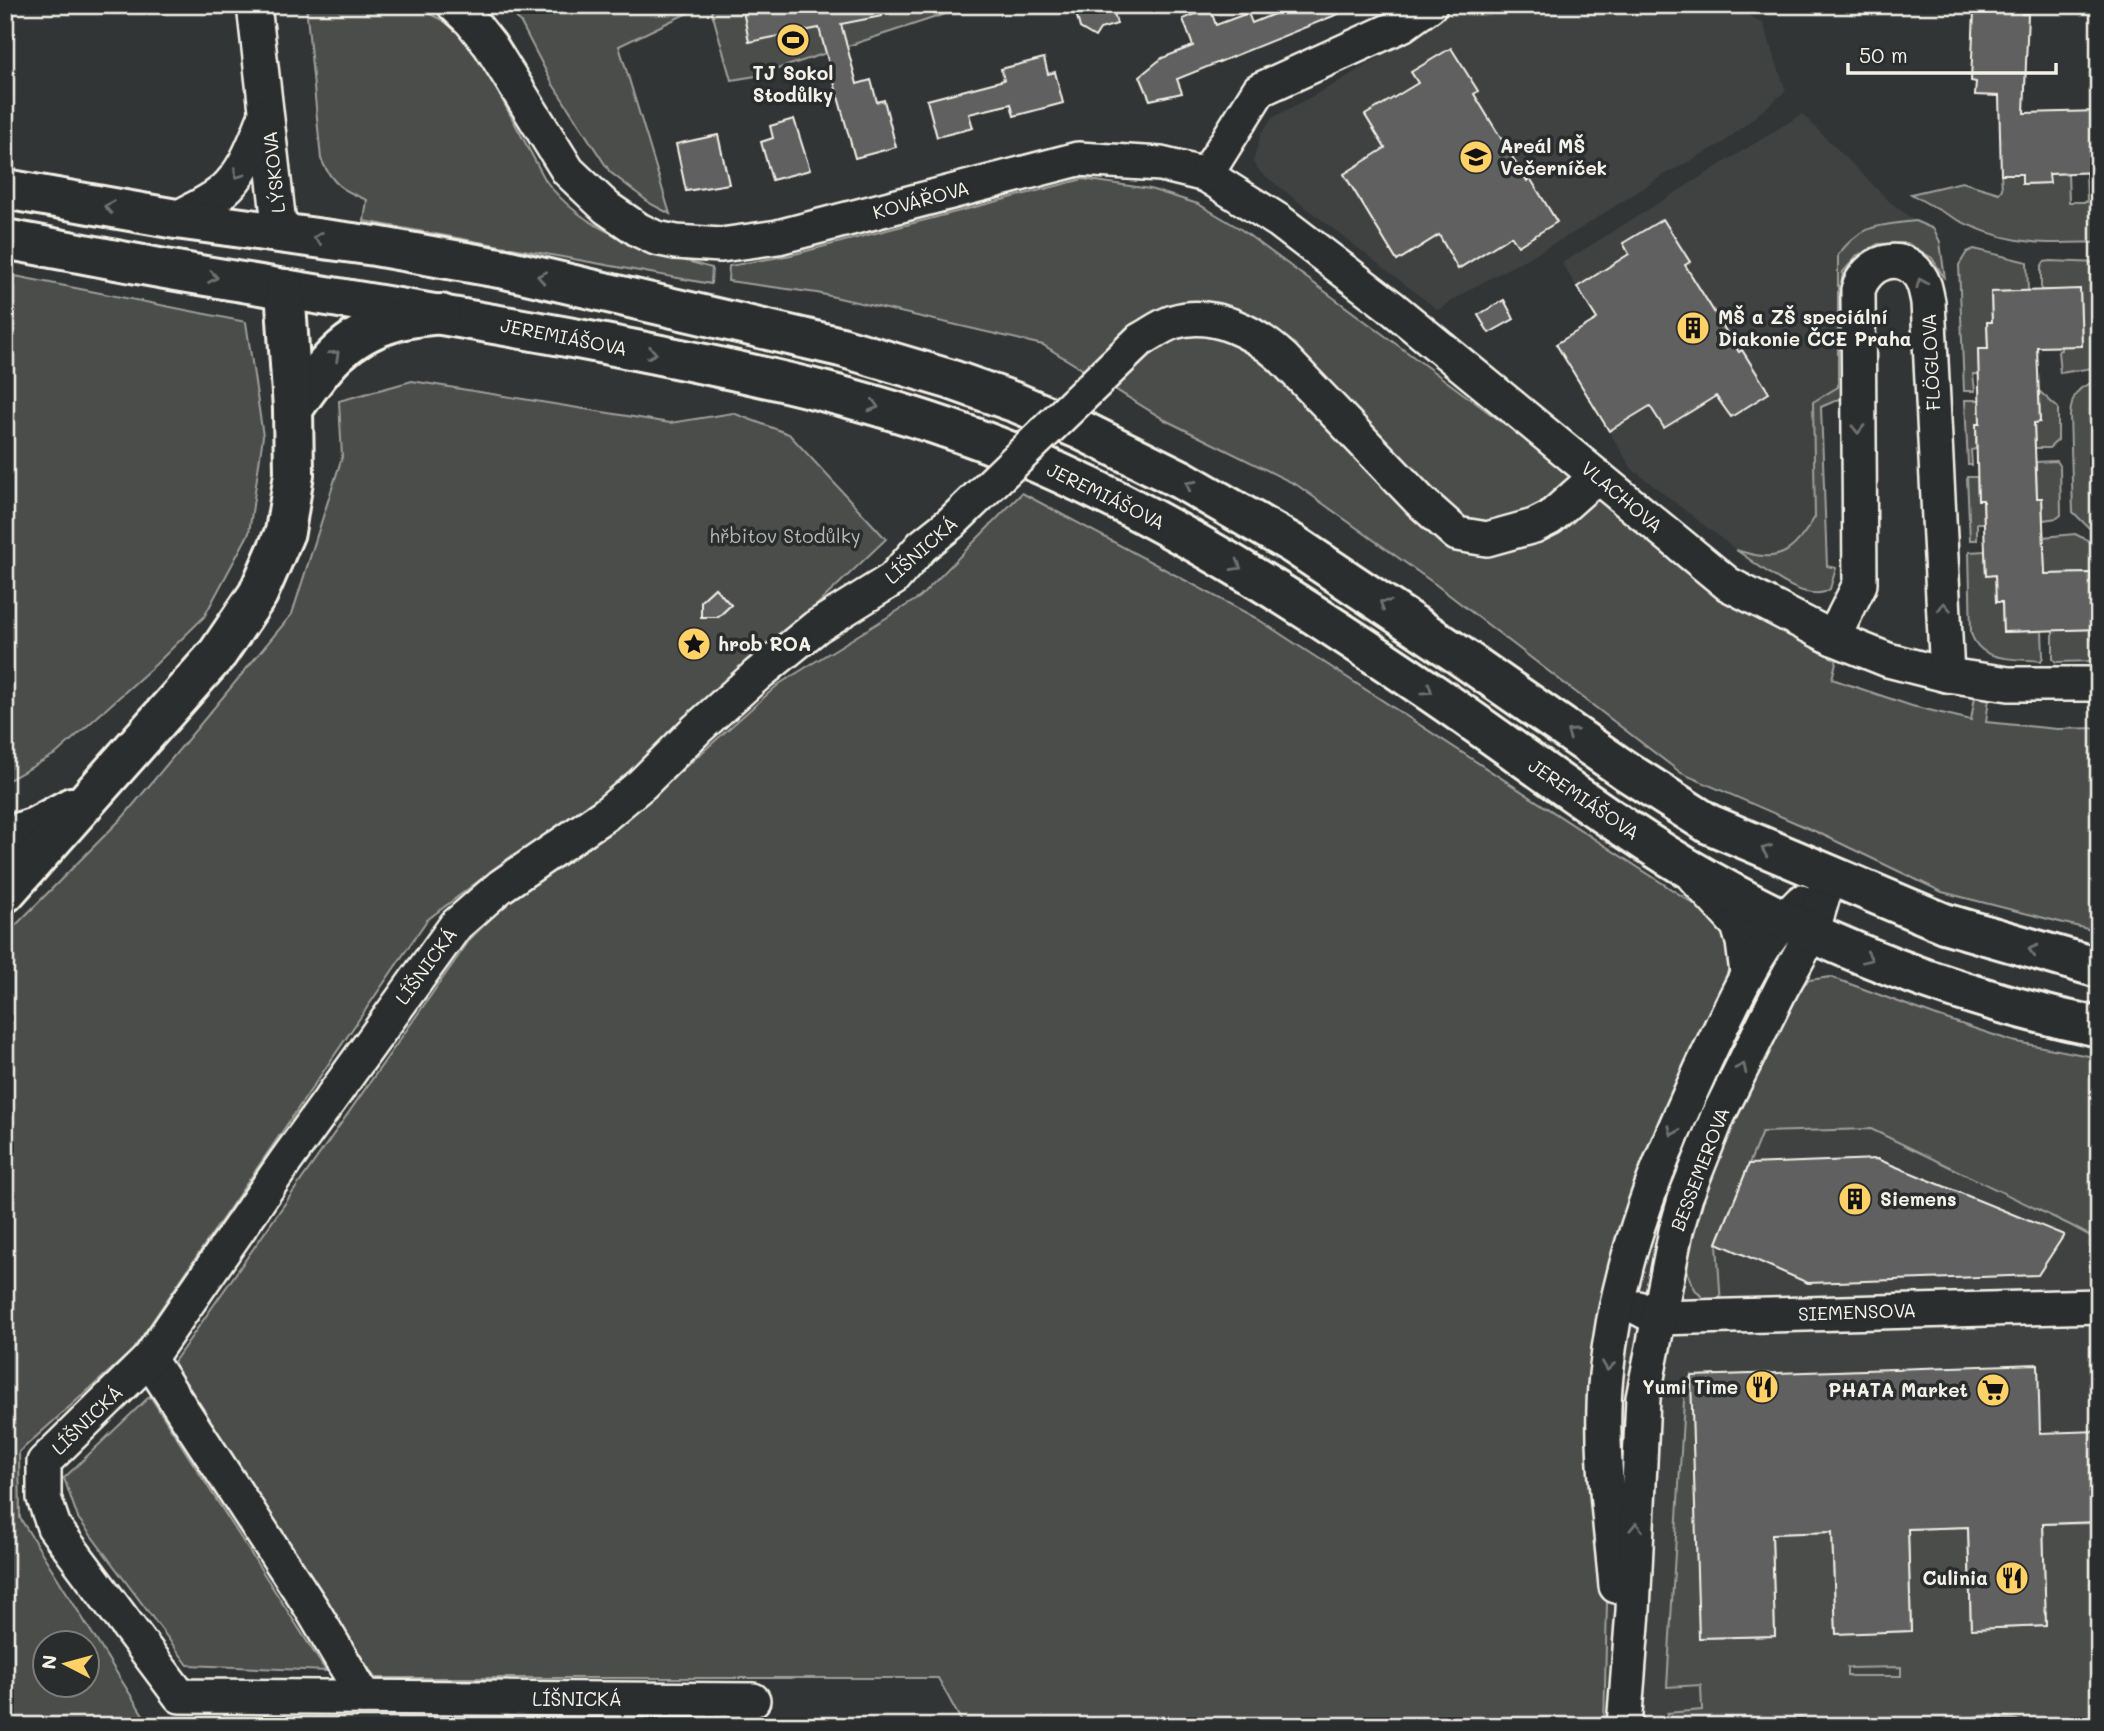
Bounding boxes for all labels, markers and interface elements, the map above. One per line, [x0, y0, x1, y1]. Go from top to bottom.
sports icon: TJ Sokol Stodůlky [774, 21, 812, 59]
scale bar [1848, 32, 2057, 76]
text: 50 m [1859, 41, 1908, 68]
place label: TJ Sokol Stodůlky [753, 60, 833, 107]
street label: LÝSKOVA [257, 130, 290, 214]
place label: Areál MŠ Večerníček [1500, 133, 1607, 180]
school or university icon: Areál MŠ Večerníček [1457, 138, 1495, 176]
one-way arrow [233, 166, 246, 178]
street label: KOVÁŘOVA [870, 175, 972, 224]
one-way arrow [103, 200, 115, 215]
one-way arrow [312, 230, 324, 245]
one-way arrow [207, 269, 219, 284]
one-way arrow [536, 271, 548, 286]
one-way arrow [1915, 278, 1929, 290]
place label: MŠ a ZŠ speciální Diakonie ČCE Praha [1718, 304, 1911, 351]
building icon: MŠ a ZŠ speciální Diakonie ČCE Praha [1674, 309, 1712, 347]
street label: JEREMIÁŠOVA [499, 312, 630, 361]
street label: FLÖGLOVA [1915, 313, 1946, 411]
one-way arrow [646, 345, 658, 360]
one-way arrow [327, 350, 340, 363]
one-way arrow [867, 397, 879, 412]
one-way arrow [1851, 423, 1866, 434]
street label: VLACHOVA [1576, 455, 1668, 538]
street label: JEREMIÁŠOVA [1043, 456, 1169, 535]
one-way arrow [1185, 480, 1198, 493]
street label: LÍŠNICKÁ [879, 510, 962, 589]
park label: hřbitov Stodůlky [709, 523, 861, 548]
one-way arrow [1230, 558, 1243, 571]
one-way arrow [1378, 600, 1391, 613]
one-way arrow [1936, 601, 1951, 612]
place icon: hrob ROA [675, 625, 713, 663]
place label: hrob ROA [718, 631, 811, 656]
one-way arrow [1420, 682, 1433, 695]
one-way arrow [1566, 729, 1579, 741]
street label: JEREMIÁŠOVA [1524, 752, 1645, 845]
one-way arrow [1761, 844, 1773, 858]
street label: LÍŠNICKÁ [389, 922, 462, 1009]
one-way arrow [2027, 944, 2039, 958]
one-way arrow [1861, 950, 1873, 964]
one-way arrow [1733, 1063, 1747, 1075]
street label: BESSEMEROVA [1664, 1103, 1735, 1234]
one-way arrow [1667, 1124, 1681, 1136]
building icon: Siemens [1836, 1180, 1874, 1218]
place label: Siemens [1880, 1186, 1957, 1211]
street label: SIEMENSOVA [1797, 1297, 1916, 1326]
one-way arrow [1600, 1361, 1615, 1372]
restaurant icon: Yumi Time [1743, 1368, 1781, 1406]
supermarket icon: PHATA Market [1974, 1371, 2012, 1409]
place label: Yumi Time [1642, 1374, 1738, 1399]
place label: PHATA Market [1828, 1377, 1968, 1402]
street label: LÍŠNICKÁ [46, 1380, 128, 1460]
one-way arrow [1628, 1521, 1643, 1532]
restaurant icon: Culinia [1993, 1559, 2031, 1597]
place label: Culinia [1922, 1565, 1988, 1590]
north arrow [32, 1630, 102, 1700]
text: N [35, 1654, 62, 1671]
street label: LÍŠNICKÁ [532, 1686, 622, 1711]

